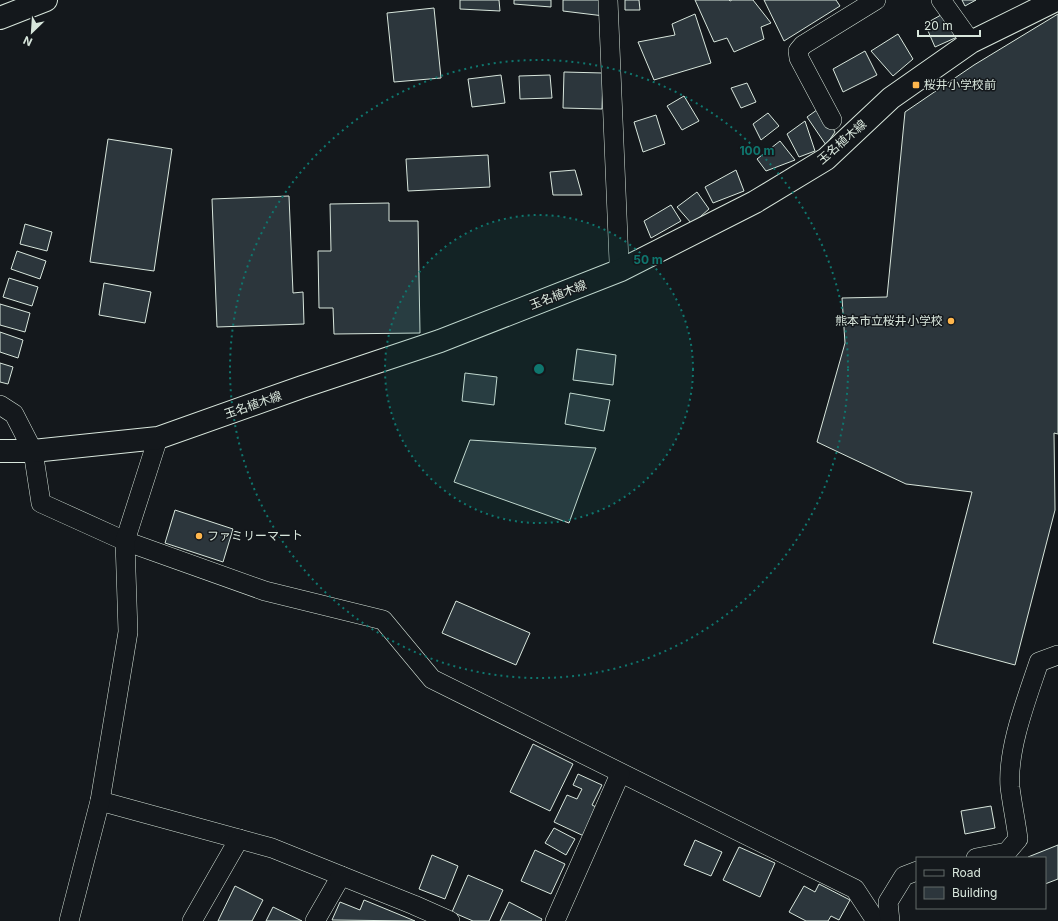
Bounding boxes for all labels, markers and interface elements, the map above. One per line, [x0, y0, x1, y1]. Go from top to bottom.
north arrow [12, 12, 52, 52]
scale bar [918, 12, 980, 38]
text: 20 m [924, 18, 953, 33]
text: N [21, 33, 35, 49]
place label: 桜井小学校前 [924, 77, 996, 92]
marker: 桜井小学校前 [911, 80, 921, 90]
street label: 玉名植木線 [814, 116, 869, 167]
text: 100 m [739, 143, 775, 158]
text: 50 m [633, 252, 663, 267]
street label: 玉名植木線 [527, 277, 589, 312]
place label: 熊本市立桜井小学校 [835, 313, 943, 328]
marker: 熊本市立桜井小学校 [946, 316, 956, 326]
centre of rings [532, 362, 546, 376]
street label: 玉名植木線 [222, 388, 284, 421]
place label: ファミリーマート [207, 528, 303, 543]
marker: ファミリーマート [194, 531, 204, 541]
legend [916, 857, 1046, 909]
text: Road [952, 865, 981, 880]
text: Building [952, 885, 997, 900]

